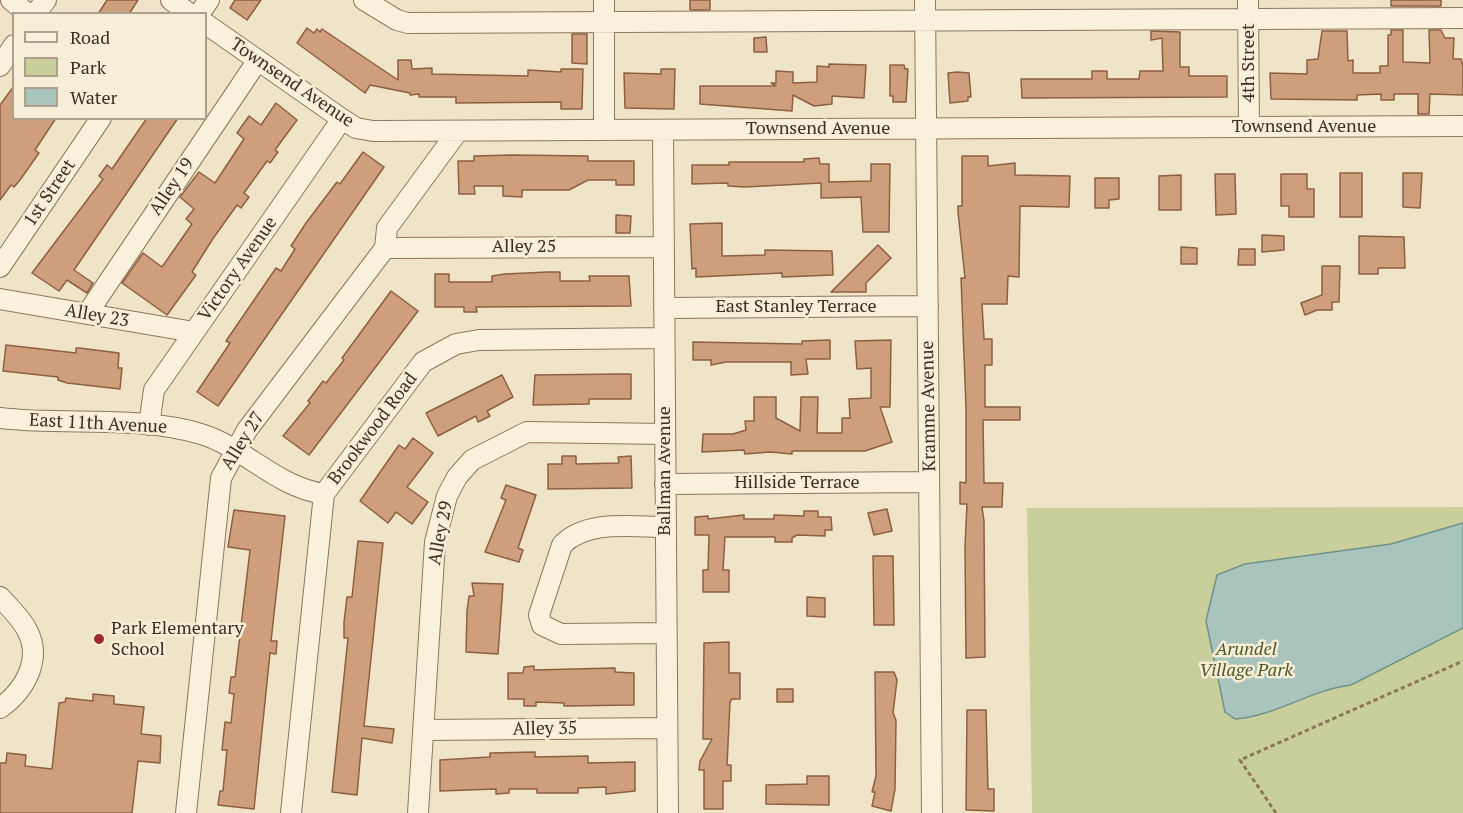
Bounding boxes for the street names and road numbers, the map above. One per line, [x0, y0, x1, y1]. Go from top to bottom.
street label: 4th Street [1238, 23, 1260, 103]
street label: Townsend Avenue [226, 34, 358, 132]
street label: Townsend Avenue [1232, 116, 1376, 138]
street label: Townsend Avenue [746, 118, 890, 140]
street label: Alley 19 [145, 154, 199, 220]
street label: 1st Street [20, 155, 80, 231]
street label: Victory Avenue [194, 213, 282, 325]
street label: Alley 25 [492, 236, 556, 258]
street label: East Stanley Terrace [715, 296, 877, 318]
street label: Alley 23 [63, 300, 131, 332]
street label: Kramme Avenue [917, 340, 941, 472]
street label: Brookwood Road [324, 369, 422, 489]
street label: Ballman Avenue [654, 406, 676, 536]
street label: Alley 27 [217, 408, 269, 474]
street label: East 11th Avenue [28, 410, 168, 438]
street label: Hillside Terrace [734, 472, 860, 494]
street label: Alley 29 [424, 499, 458, 567]
street label: Alley 35 [513, 718, 577, 740]

